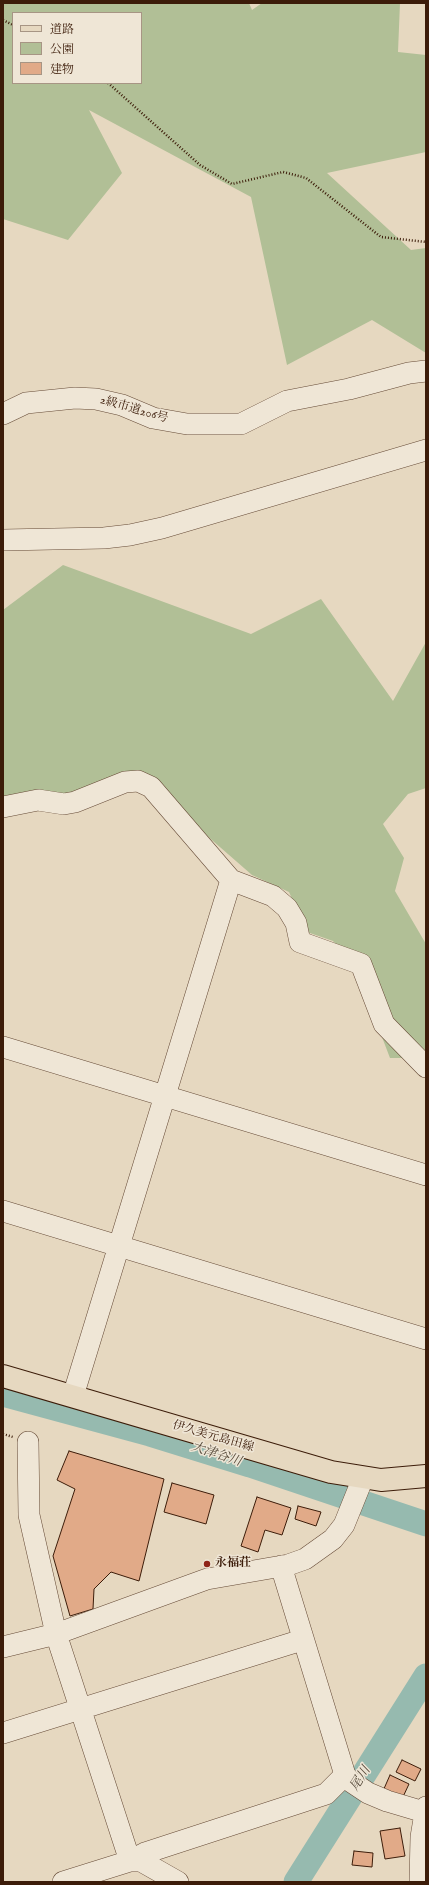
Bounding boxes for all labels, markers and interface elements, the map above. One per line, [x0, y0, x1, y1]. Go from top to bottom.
legend [12, 12, 142, 84]
text: 道路 [50, 22, 74, 37]
text: 公園 [50, 42, 74, 57]
text: 建物 [50, 62, 74, 77]
street label: 2級市道206号 [98, 393, 170, 427]
street label: 伊久美元島田線 [171, 1419, 255, 1455]
water label: 大津谷川 [189, 1440, 243, 1470]
place label: 永福荘 [215, 1557, 251, 1571]
marker: 永福荘 [202, 1559, 212, 1569]
water label: 尾川 [347, 1764, 375, 1794]

